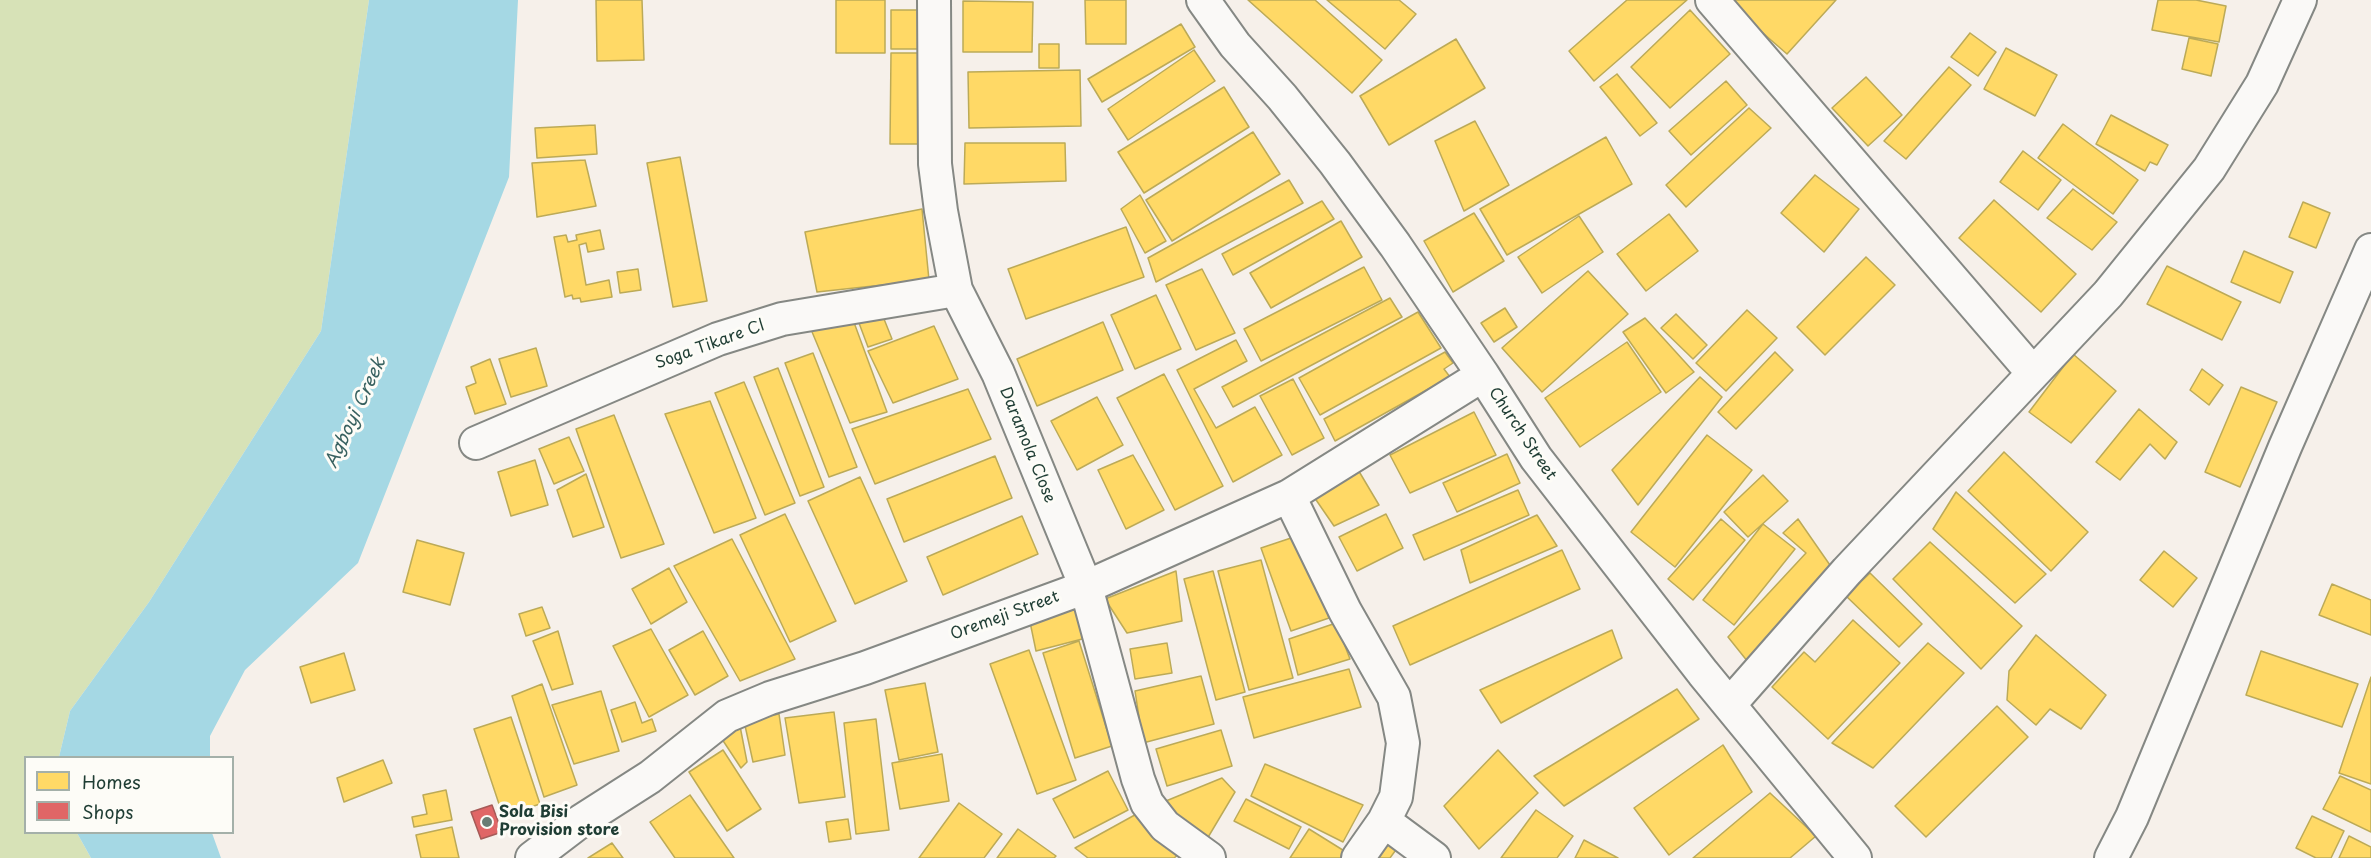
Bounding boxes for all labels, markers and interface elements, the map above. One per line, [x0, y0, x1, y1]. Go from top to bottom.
street label: Soga Tikare Cl [653, 316, 767, 374]
water label: Agboyi Creek [321, 354, 391, 472]
street label: Daramola Close [995, 384, 1059, 506]
street label: Church Street [1484, 384, 1560, 484]
street label: Oremeji Street [948, 587, 1062, 645]
legend [24, 756, 234, 834]
text: Homes [82, 768, 140, 795]
text: Shops [82, 798, 133, 825]
place label: Sola Bisi Provision store [499, 803, 619, 841]
marker: Sola Bisi Provision store [480, 815, 494, 829]

